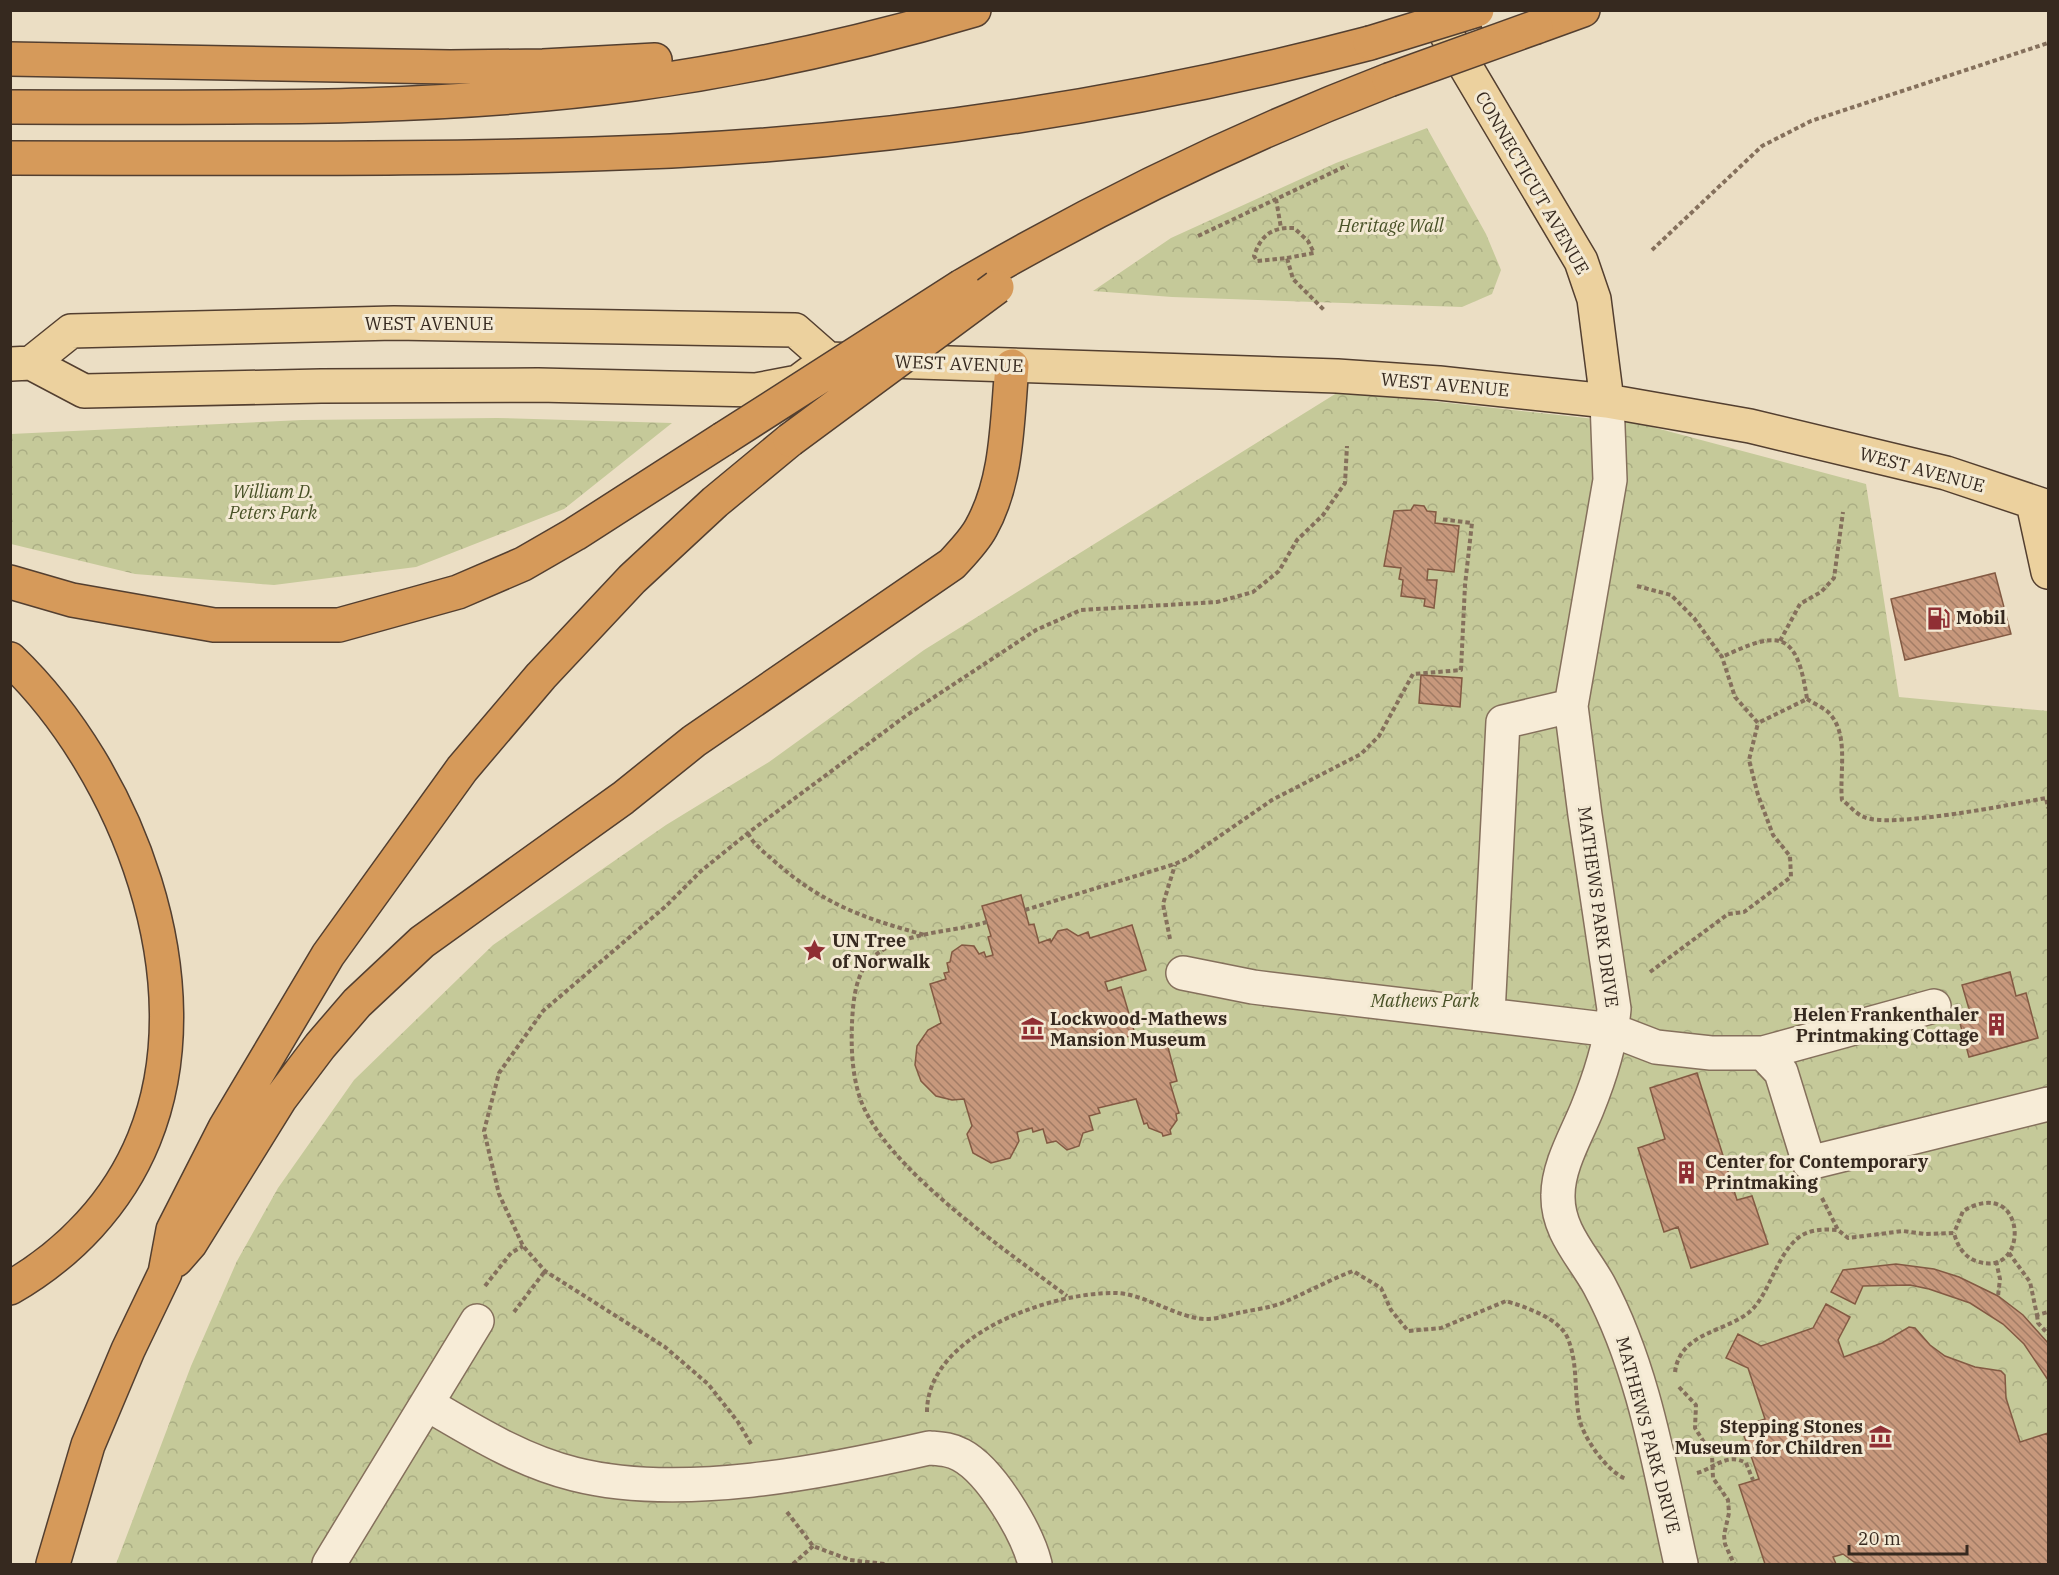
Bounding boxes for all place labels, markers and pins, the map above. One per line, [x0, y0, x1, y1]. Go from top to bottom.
fuel station icon: Mobil [1925, 605, 1951, 631]
place label: Mobil [1956, 606, 2006, 629]
place label: UN Tree of Norwalk [832, 929, 931, 973]
place icon: UN Tree of Norwalk [801, 938, 827, 964]
place label: Helen Frankenthaler Printmaking Cottage [1793, 1003, 1979, 1047]
place label: Lockwood-Mathews Mansion Museum [1050, 1007, 1227, 1051]
building icon: Helen Frankenthaler Printmaking Cottage [1984, 1012, 2010, 1038]
museum icon: Lockwood-Mathews Mansion Museum [1019, 1016, 1045, 1042]
place label: Center for Contemporary Printmaking [1705, 1150, 1929, 1194]
building icon: Center for Contemporary Printmaking [1674, 1159, 1700, 1185]
place label: Stepping Stones Museum for Children [1675, 1415, 1863, 1459]
museum icon: Stepping Stones Museum for Children [1868, 1424, 1894, 1450]

